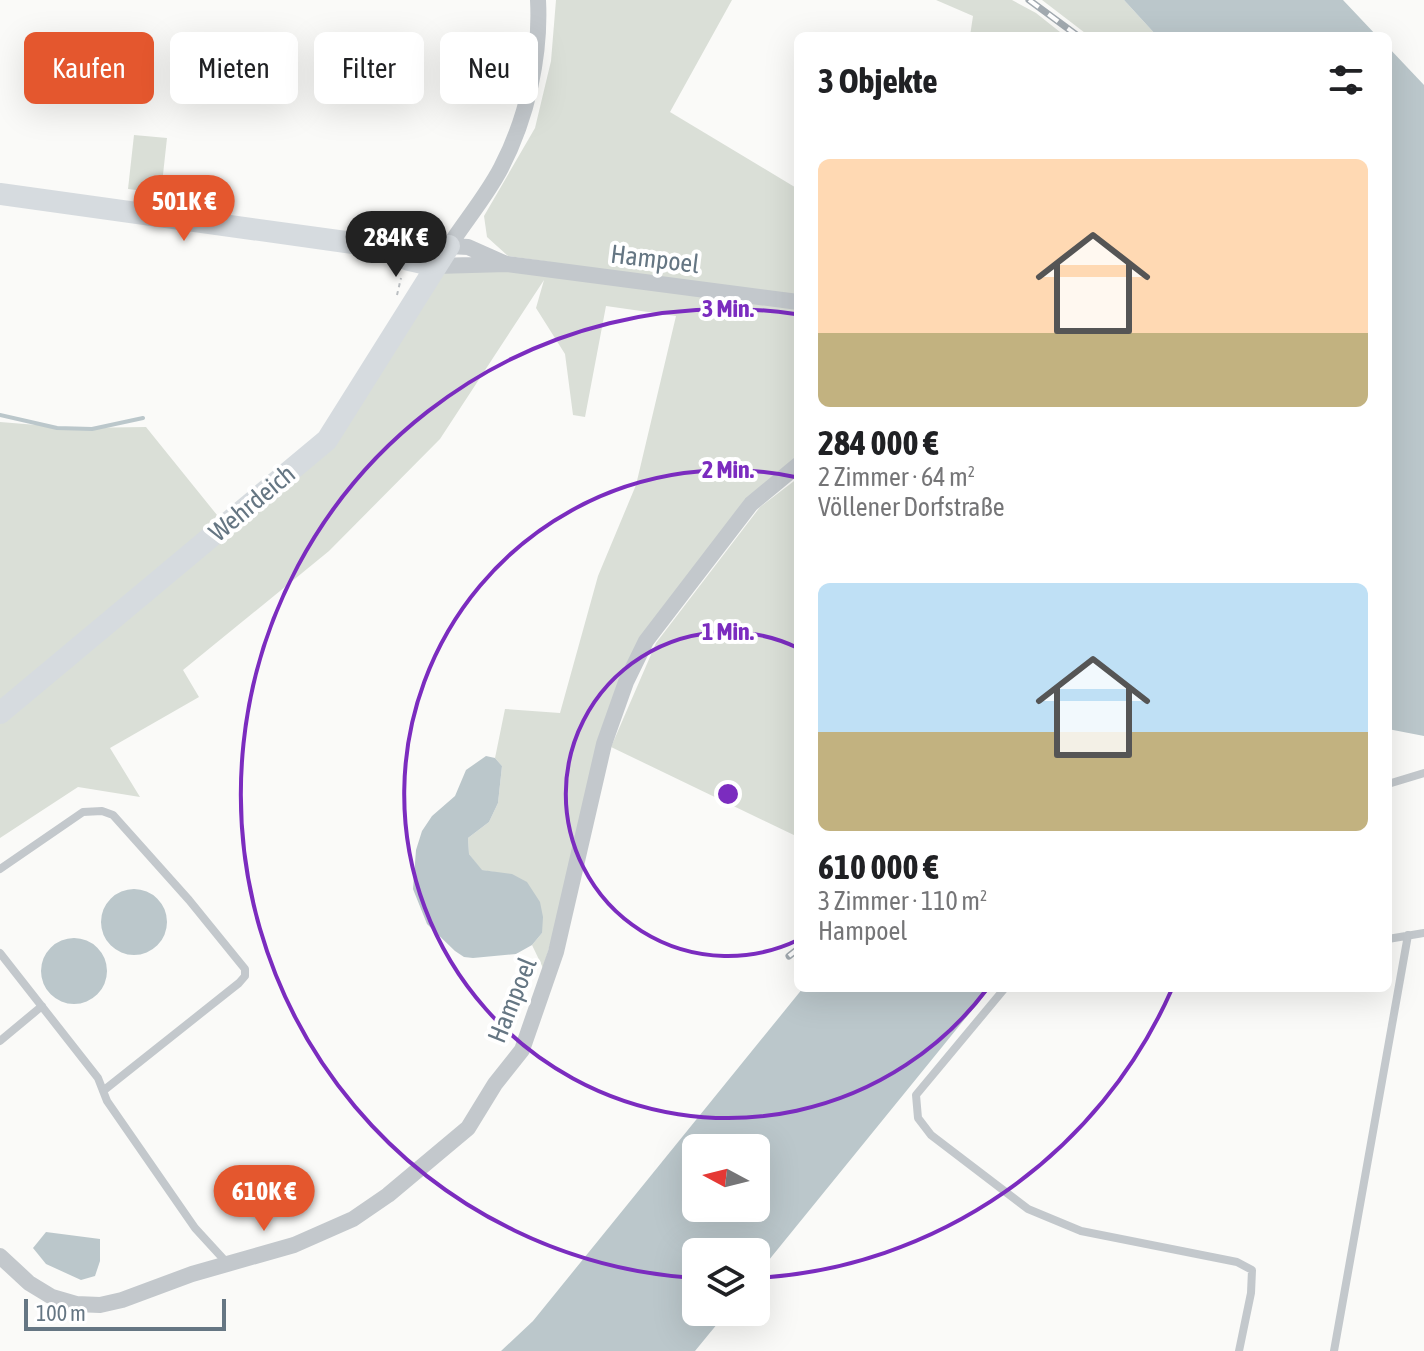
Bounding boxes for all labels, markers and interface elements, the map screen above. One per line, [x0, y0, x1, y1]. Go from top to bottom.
chip: Kaufen [24, 32, 154, 104]
chip: Mieten [170, 32, 298, 104]
chip: Filter [314, 32, 424, 104]
chip: Neu [440, 32, 538, 104]
icon: filters [1324, 58, 1368, 102]
text: 3 Objekte [818, 61, 938, 100]
pin: 501K € [119, 175, 249, 243]
text: 501K € [152, 186, 216, 216]
pin: 284K € [331, 211, 461, 279]
icon: home [1021, 211, 1165, 355]
text: 284K € [364, 222, 428, 252]
street label: Hampoel [609, 239, 701, 279]
text: 3 Min. [702, 295, 754, 322]
text: 284 000 € [818, 423, 939, 462]
text: 2 Min. [702, 456, 754, 483]
street label: Wehrdeich [203, 459, 301, 547]
text: 2 Zimmer · 64 m² [818, 462, 975, 492]
text: Völlener Dorfstraße [818, 492, 1004, 522]
text: 1 Min. [702, 618, 754, 645]
icon: home [1021, 635, 1165, 779]
centre of rings [714, 780, 742, 808]
text: 610 000 € [818, 847, 939, 886]
text: 3 Zimmer · 110 m² [818, 886, 987, 916]
text: Hampoel [818, 916, 907, 946]
street label: Hampoel [481, 953, 543, 1047]
north arrow [682, 1134, 770, 1222]
map controls [682, 1134, 770, 1326]
pin: 610K € [199, 1165, 329, 1233]
text: 610K € [232, 1176, 296, 1206]
button: layers [682, 1238, 770, 1326]
scale bar [24, 1295, 226, 1331]
text: 100 m [36, 1300, 86, 1326]

